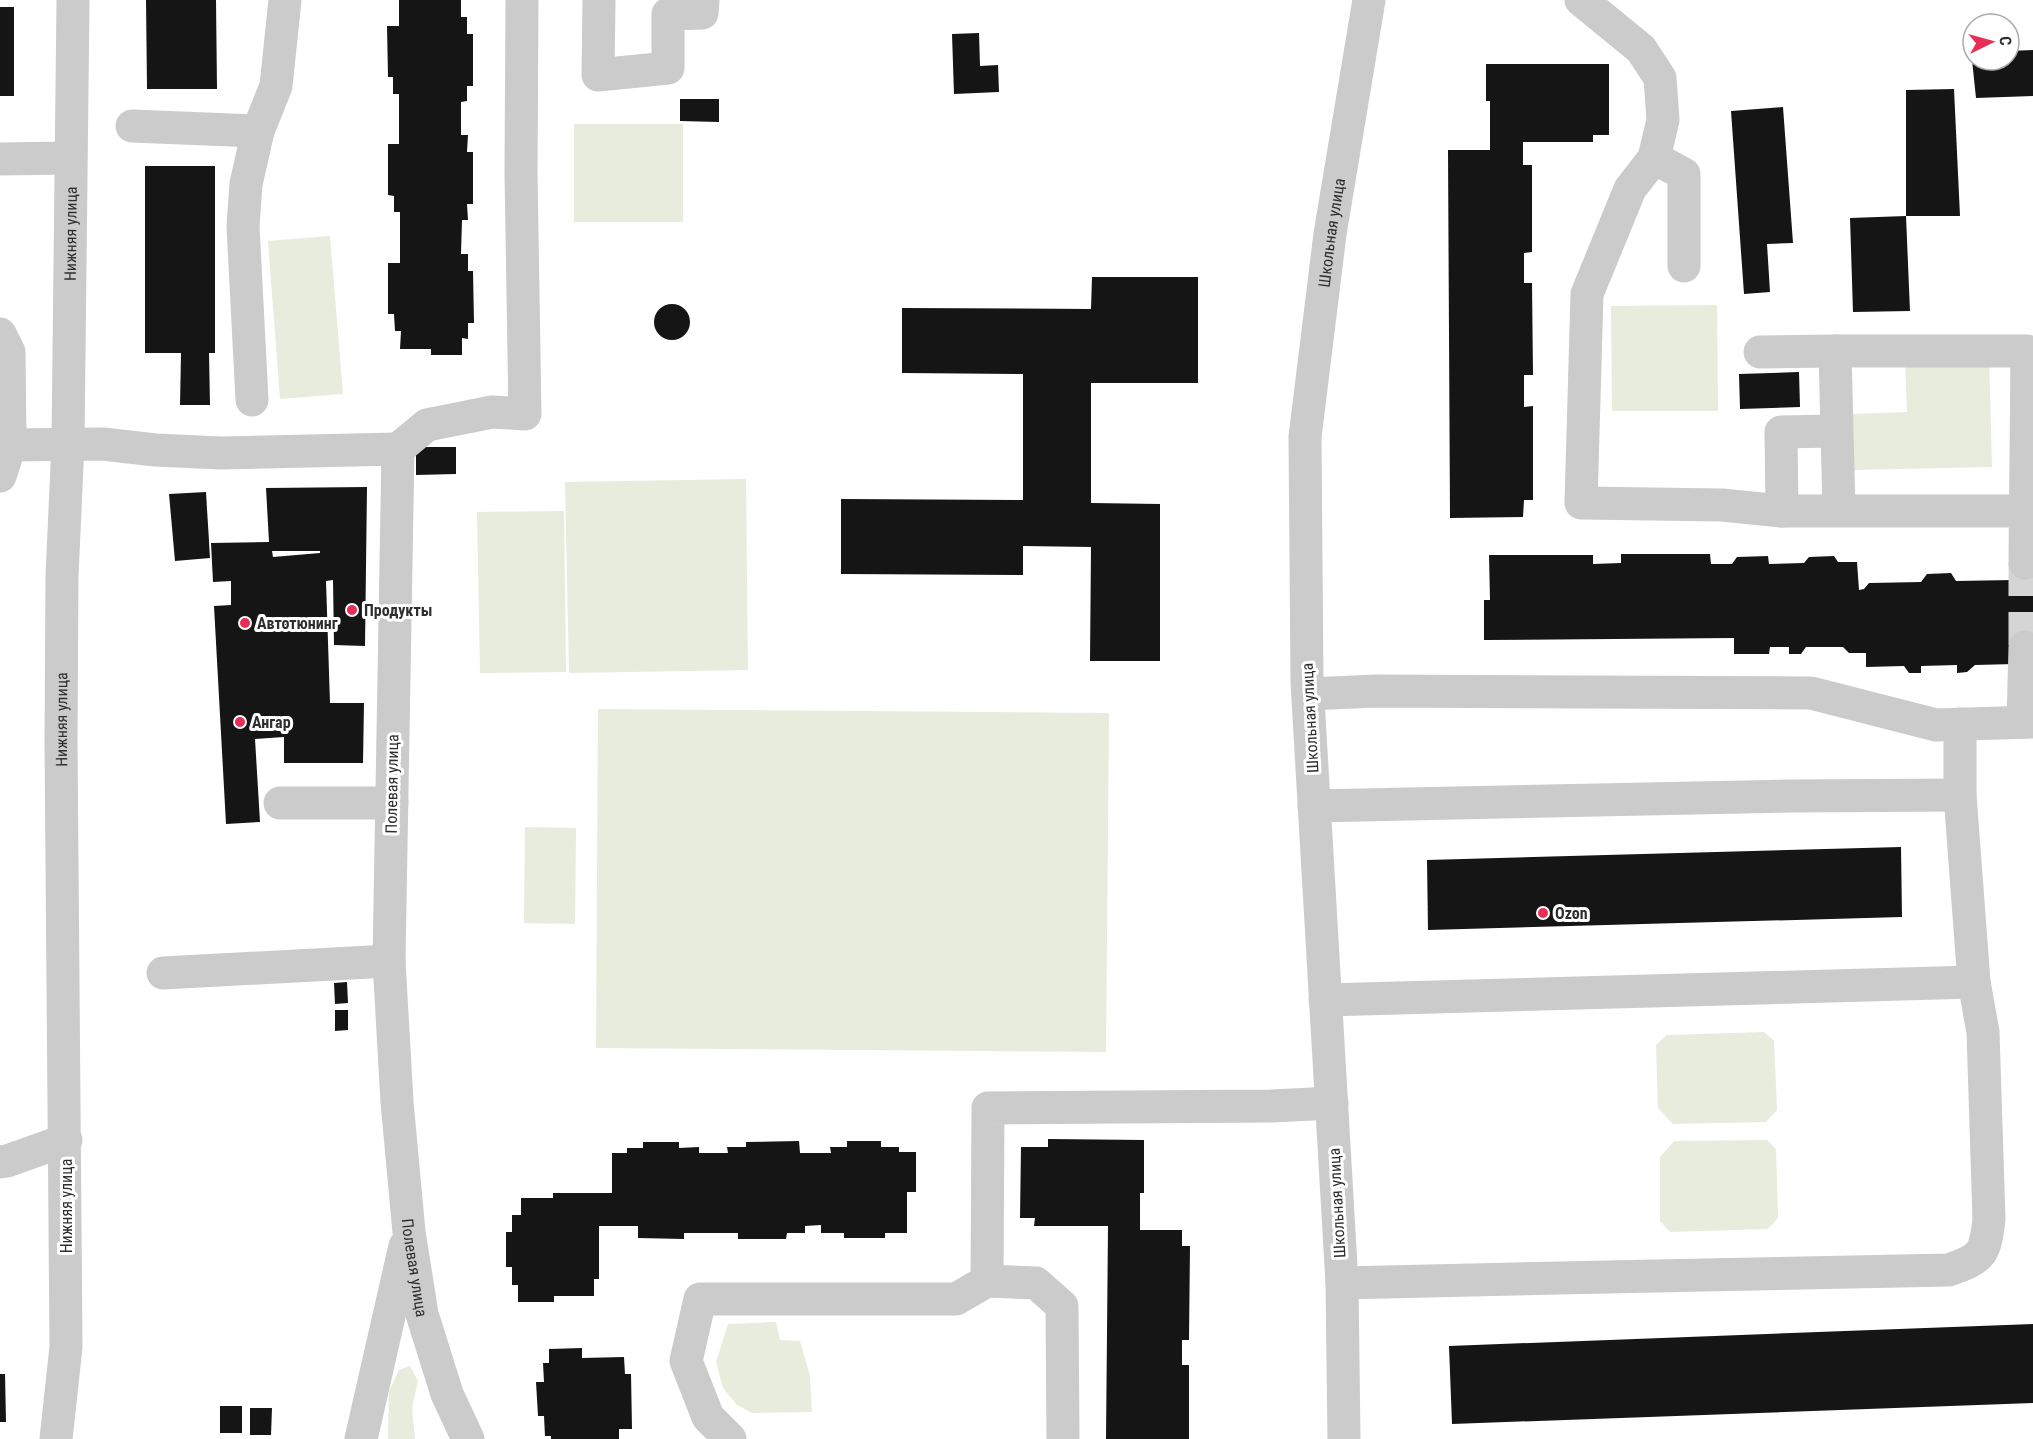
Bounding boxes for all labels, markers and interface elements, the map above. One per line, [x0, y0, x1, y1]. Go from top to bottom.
north arrow [1961, 12, 2021, 72]
text: С [1996, 35, 2015, 46]
street label: Школьная улица [1314, 177, 1349, 288]
street label: Нижняя улица [60, 186, 80, 281]
place label: Продукты [364, 601, 432, 620]
marker: Продукты [345, 603, 359, 617]
place label: Автотюнинг [257, 614, 338, 633]
marker: Автотюнинг [238, 616, 252, 630]
street label: Школьная улица [1298, 662, 1322, 774]
street label: Нижняя улица [51, 672, 71, 767]
place label: Ангар [252, 713, 291, 732]
marker: Ангар [233, 715, 247, 729]
street label: Полевая улица [382, 734, 402, 834]
place label: Ozon [1555, 904, 1588, 923]
marker: Ozon [1536, 906, 1550, 920]
street label: Школьная улица [1325, 1147, 1349, 1259]
street label: Нижняя улица [57, 1159, 76, 1253]
street label: Полевая улица [398, 1218, 432, 1318]

